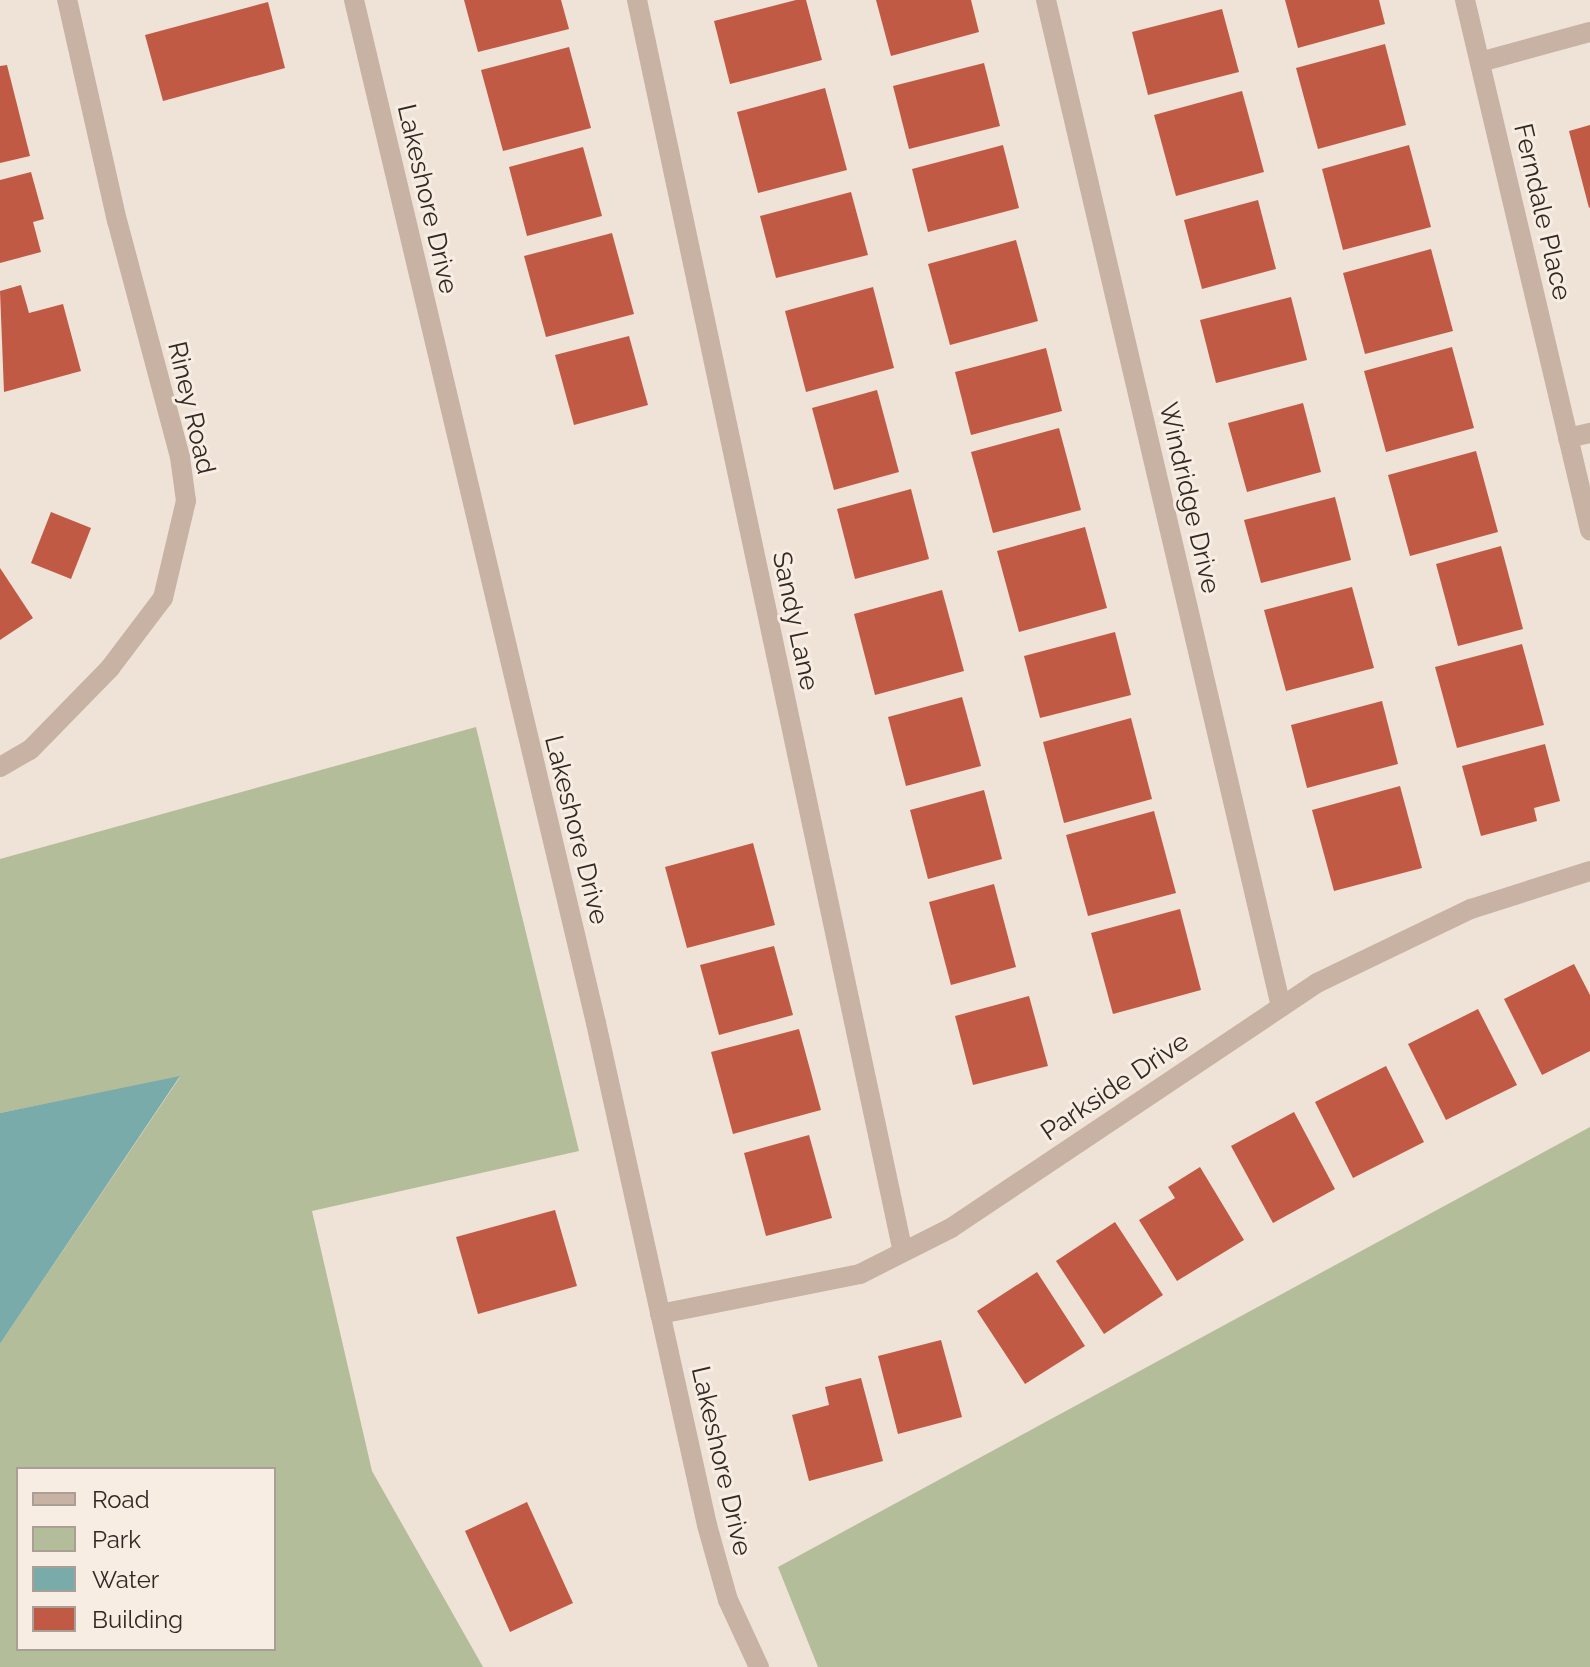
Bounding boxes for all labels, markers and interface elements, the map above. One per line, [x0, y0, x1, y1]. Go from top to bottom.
street label: Lakeshore Drive [390, 101, 464, 297]
street label: Ferndale Place [1507, 121, 1577, 303]
street label: Riney Road [161, 338, 221, 478]
street label: Windridge Drive [1152, 399, 1226, 597]
street label: Sandy Lane [765, 548, 825, 694]
street label: Lakeshore Drive [537, 732, 615, 928]
street label: Parkside Drive [1035, 1026, 1195, 1148]
street label: Lakeshore Drive [684, 1363, 758, 1559]
legend [16, 1467, 276, 1651]
text: Road [92, 1485, 150, 1514]
text: Park [92, 1525, 141, 1554]
text: Water [92, 1565, 159, 1594]
text: Building [92, 1605, 183, 1634]

